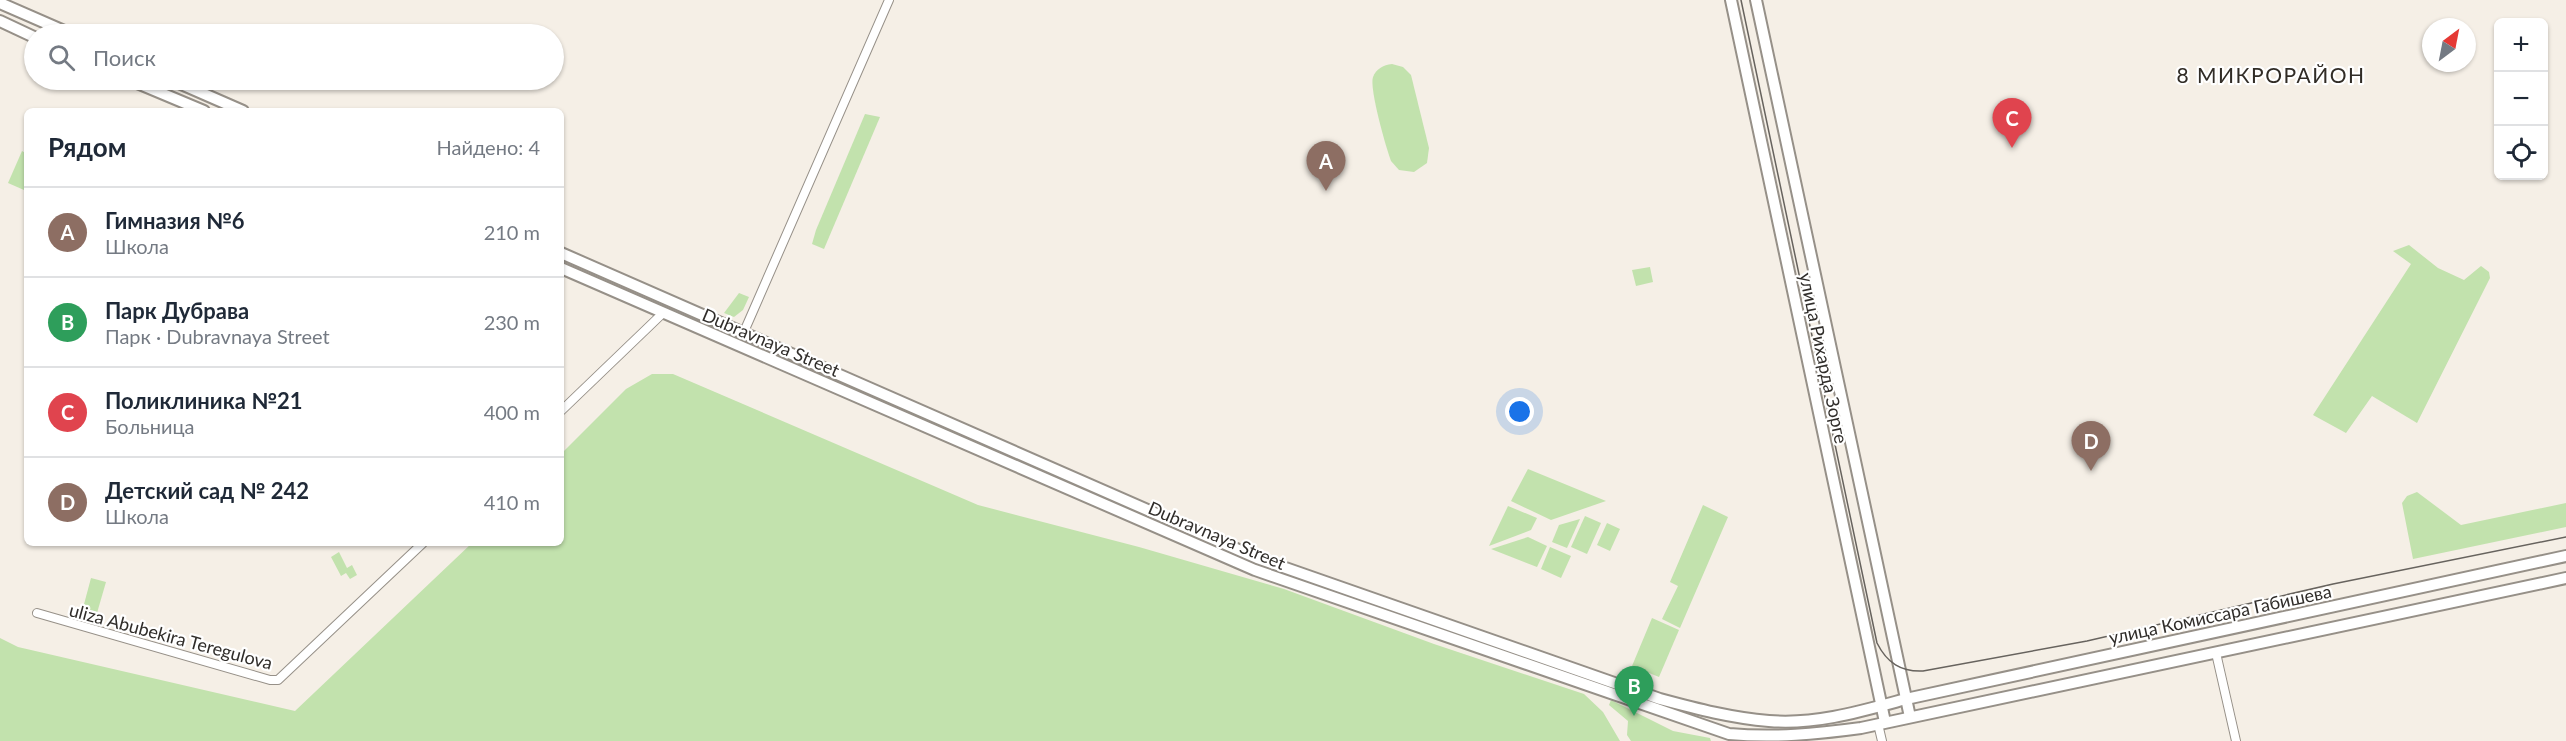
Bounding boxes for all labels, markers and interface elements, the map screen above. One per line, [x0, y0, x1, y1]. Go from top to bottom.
north arrow [2422, 18, 2476, 72]
map controls [2494, 18, 2548, 180]
button: + [2494, 18, 2548, 72]
search box [24, 24, 564, 90]
icon: search [45, 41, 78, 74]
text: Поиск [93, 44, 156, 71]
district label: 8 МИКРОРАЙОН [2176, 62, 2366, 87]
button: − [2494, 72, 2548, 126]
pin: C [1992, 98, 2032, 148]
button: locate [2494, 126, 2548, 180]
text: Рядом [48, 131, 126, 163]
text: Найдено: 4 [437, 135, 540, 159]
pin: A [1306, 142, 1346, 191]
text: Гимназия №6 [105, 207, 245, 234]
text: A [61, 220, 74, 244]
text: 210 m [484, 220, 540, 244]
text: Школа [105, 234, 169, 258]
street label: улица Рихарда Зорге [1795, 271, 1853, 445]
text: Парк Дубрава [105, 297, 249, 324]
street label: Dubravnaya Street [699, 303, 843, 381]
text: B [61, 310, 74, 334]
text: 230 m [484, 310, 540, 334]
text: Парк · Dubravnaya Street [105, 324, 330, 348]
text: Поликлиника №21 [105, 387, 303, 414]
your location [1505, 397, 1534, 426]
text: C [61, 400, 74, 424]
text: 400 m [484, 400, 540, 424]
text: Больница [105, 414, 194, 438]
pin: D [2072, 422, 2110, 471]
text: Детский сад № 242 [105, 477, 309, 504]
text: D [60, 490, 75, 514]
text: 410 m [484, 490, 540, 514]
street label: Dubravnaya Street [1145, 496, 1289, 574]
text: Школа [105, 504, 169, 528]
street label: улица Комиссара Габишева [2107, 580, 2333, 648]
street label: uliza Abubekira Teregulova [67, 598, 275, 674]
pin: B [1614, 666, 1654, 716]

